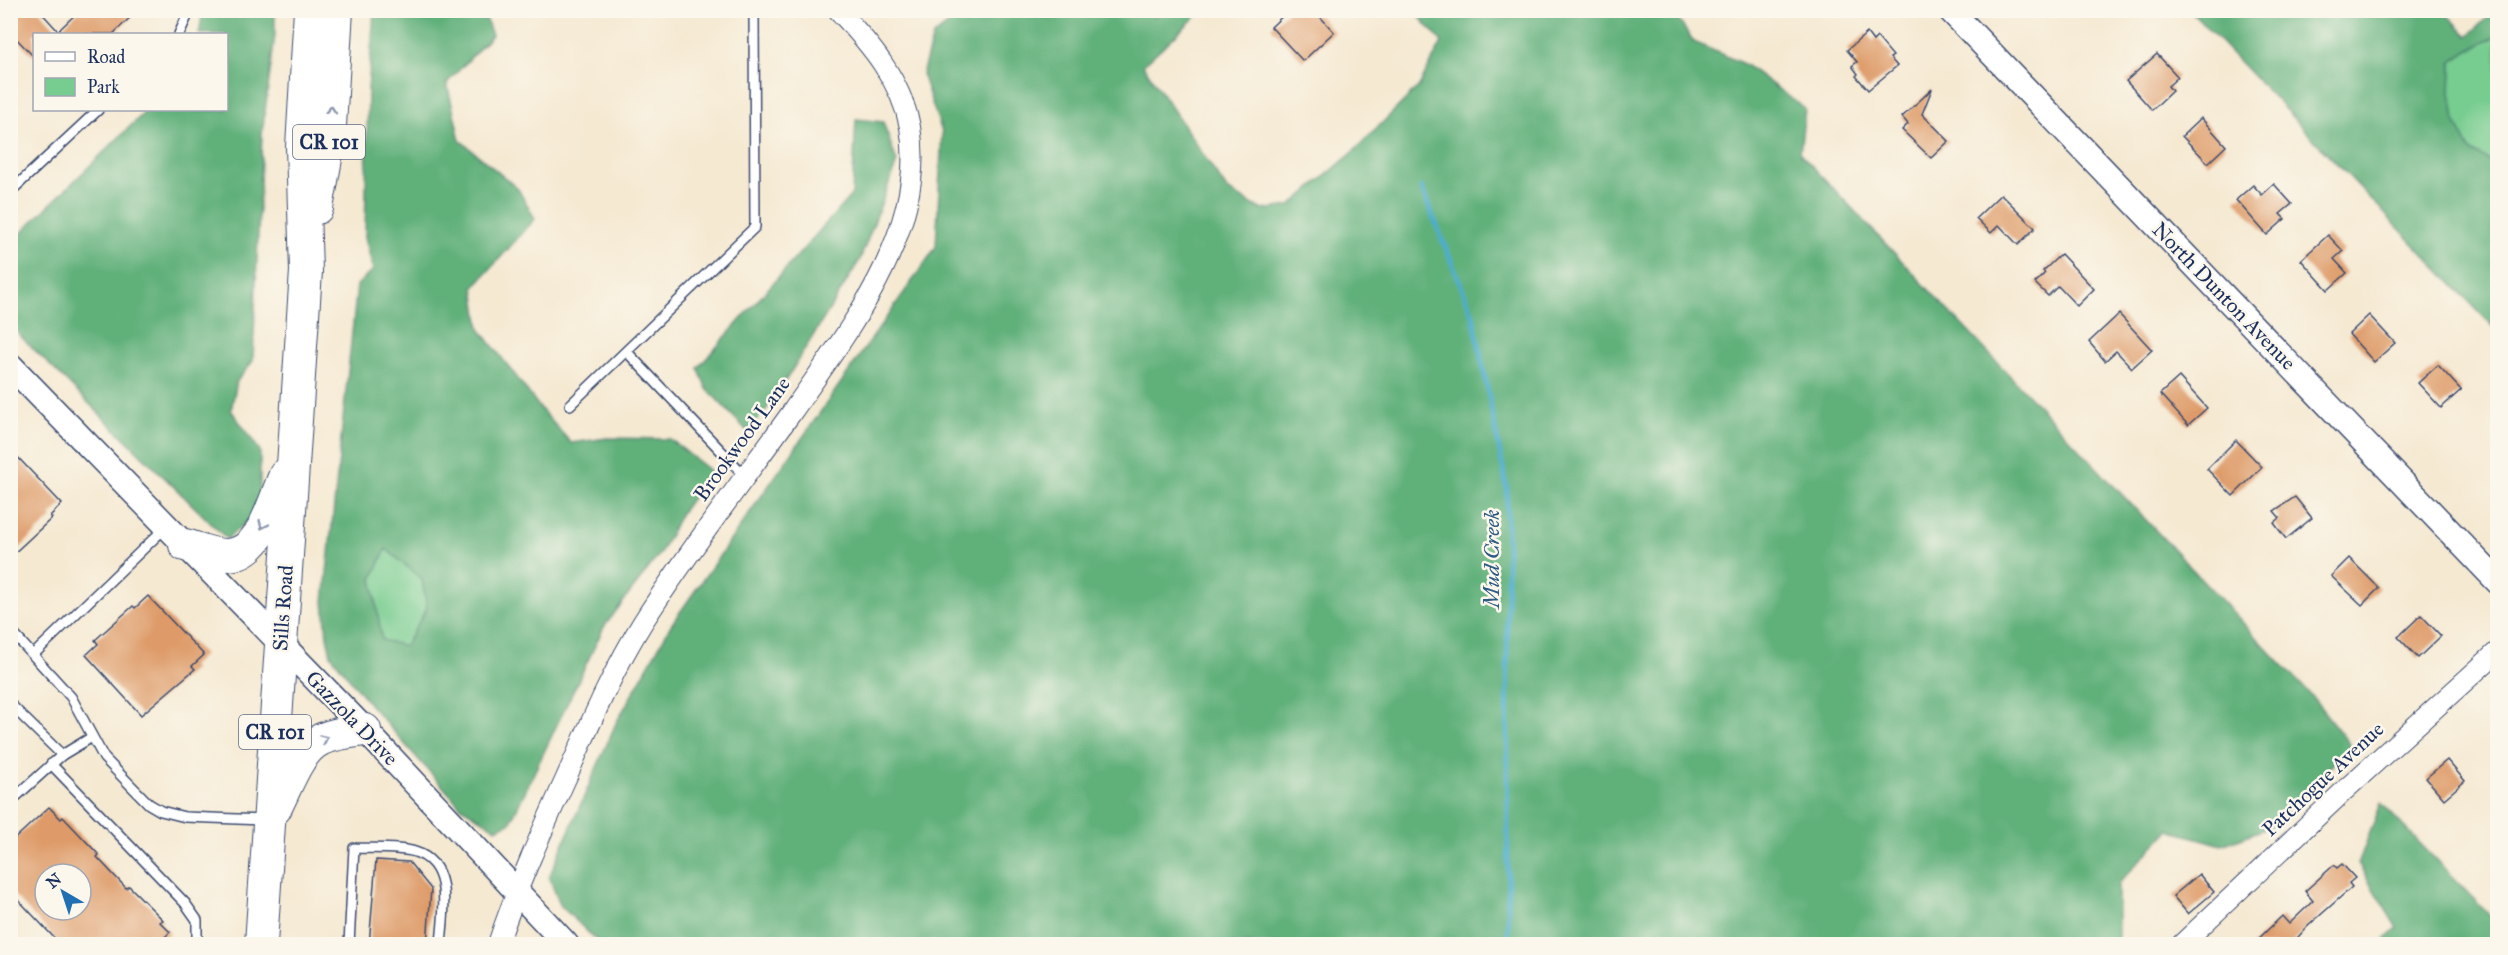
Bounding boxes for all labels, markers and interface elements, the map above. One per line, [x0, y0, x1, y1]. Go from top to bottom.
legend [33, 33, 228, 111]
text: Road [87, 46, 125, 68]
text: Park [87, 76, 120, 98]
one-way arrow [324, 105, 337, 114]
road number: CR 101 [293, 125, 365, 159]
street label: North Dunton Avenue [2147, 217, 2302, 376]
street label: Brookwood Lane [688, 372, 796, 506]
water label: Mud Creek [1478, 509, 1505, 610]
one-way arrow [258, 518, 270, 529]
street label: Sills Road [267, 564, 299, 652]
street label: Gazzola Drive [300, 665, 404, 771]
road number: CR 101 [239, 715, 311, 749]
street label: Patchogue Avenue [2257, 716, 2389, 842]
one-way arrow [318, 734, 329, 746]
north arrow [33, 862, 93, 922]
text: N [43, 869, 65, 892]

